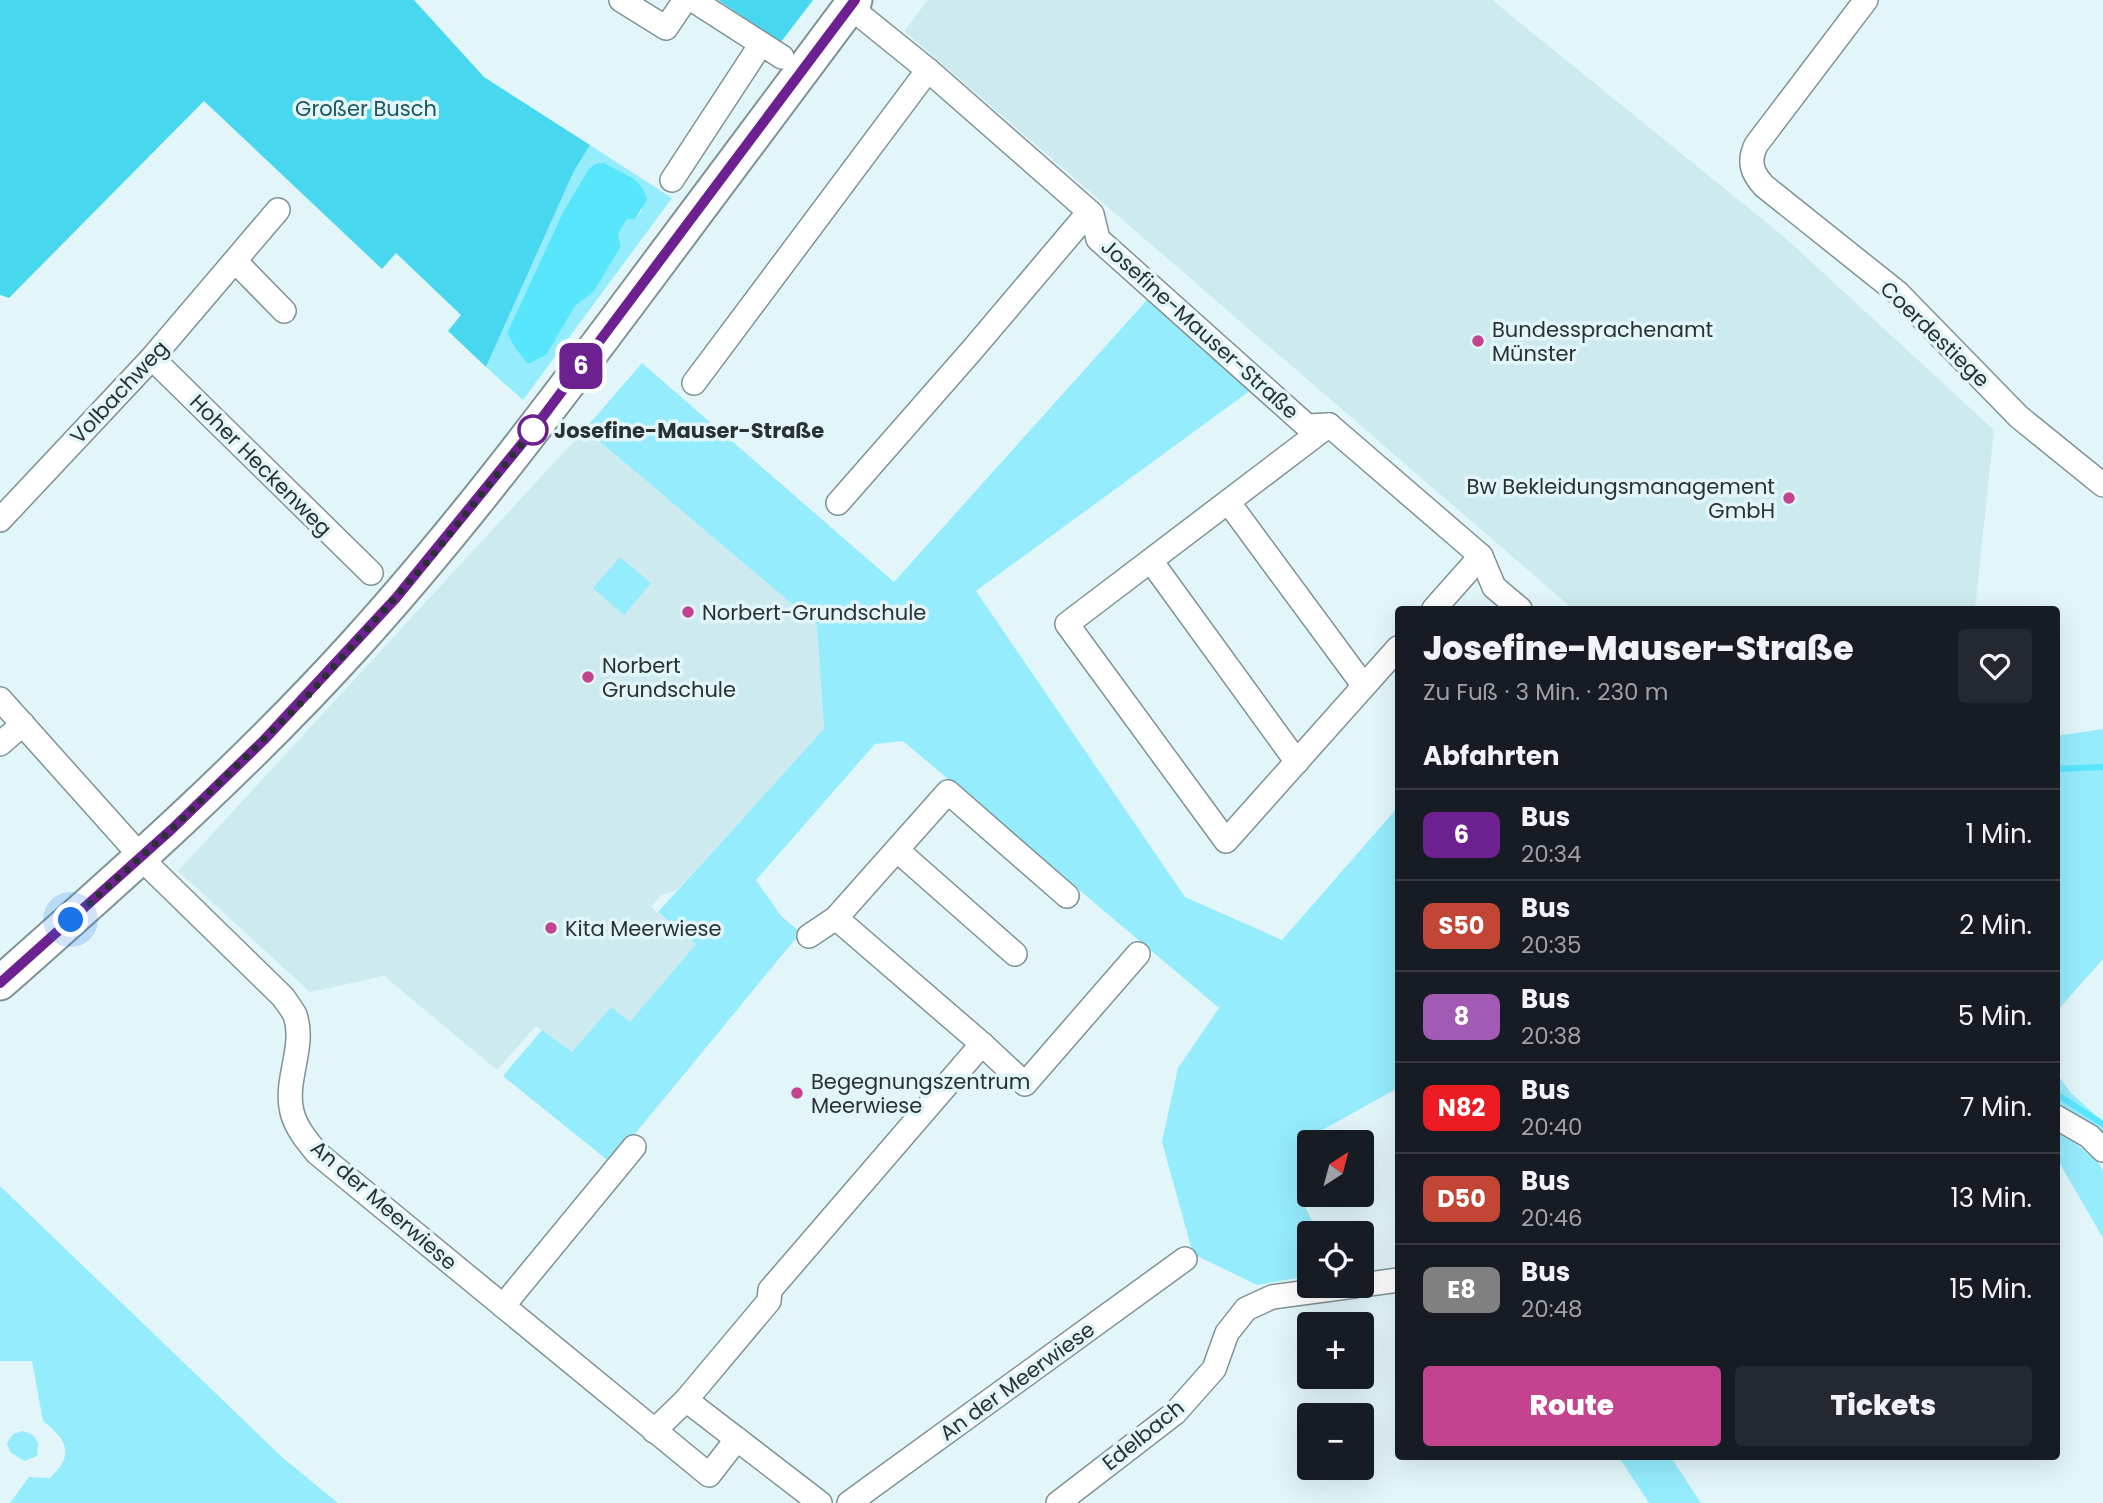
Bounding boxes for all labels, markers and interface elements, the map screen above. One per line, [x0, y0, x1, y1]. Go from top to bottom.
park label: Großer Busch [295, 94, 437, 123]
street label: Josefine-Mauser-Straße [1095, 232, 1305, 426]
street label: Coerdestiege [1874, 274, 1996, 394]
place label: Bundessprachenamt Münster [1492, 315, 1713, 368]
marker: Bundessprachenamt Münster [1470, 333, 1486, 349]
street label: Volbachweg [63, 334, 175, 450]
line badge: 6 [558, 343, 604, 389]
text: 6 [573, 349, 589, 382]
street label: Hoher Heckenweg [184, 388, 338, 542]
marker: Josefine-Mauser-Straße [518, 415, 548, 445]
place label: Josefine-Mauser-Straße [554, 416, 824, 445]
place label: Bw Bekleidungsmanagement GmbH [1467, 472, 1775, 525]
marker: Bw Bekleidungsmanagement GmbH [1781, 490, 1797, 506]
place label: Norbert-Grundschule [702, 598, 926, 627]
marker: Norbert-Grundschule [680, 604, 696, 620]
text: Josefine-Mauser-Straße [1423, 625, 1854, 672]
button: heart [1958, 629, 2032, 703]
place label: Norbert Grundschule [602, 651, 736, 704]
marker: Norbert Grundschule [580, 669, 596, 685]
text: Zu Fuß · 3 Min. · 230 m [1423, 676, 1668, 708]
text: Abfahrten [1423, 738, 1560, 774]
text: Bus [1521, 799, 1570, 835]
text: 1 Min. [1966, 816, 2032, 852]
text: 6 [1454, 818, 1469, 851]
text: 20:34 [1521, 838, 1582, 870]
text: Bus [1521, 890, 1570, 926]
your location [53, 902, 88, 937]
text: 2 Min. [1959, 907, 2032, 943]
text: S50 [1438, 909, 1485, 942]
place label: Kita Meerwiese [565, 914, 722, 943]
marker: Kita Meerwiese [543, 920, 559, 936]
text: 20:35 [1521, 929, 1582, 961]
text: Bus [1521, 981, 1570, 1017]
text: 5 Min. [1958, 998, 2032, 1034]
text: 8 [1454, 1000, 1469, 1033]
text: 20:38 [1521, 1020, 1582, 1052]
place label: Begegnungszentrum Meerwiese [811, 1067, 1030, 1120]
text: Bus [1521, 1072, 1570, 1108]
marker: Begegnungszentrum Meerwiese [789, 1085, 805, 1101]
text: 7 Min. [1960, 1089, 2032, 1125]
text: N82 [1438, 1091, 1485, 1124]
text: 20:40 [1521, 1111, 1582, 1143]
north arrow [1297, 1130, 1374, 1208]
map controls [1297, 1130, 1374, 1480]
street label: An der Meerwiese [305, 1133, 463, 1277]
text: Bus [1521, 1163, 1570, 1199]
text: 13 Min. [1951, 1180, 2032, 1216]
text: D50 [1437, 1182, 1486, 1215]
text: 20:46 [1521, 1202, 1583, 1234]
button: locate [1297, 1221, 1374, 1298]
text: Bus [1521, 1254, 1570, 1290]
text: 15 Min. [1950, 1271, 2032, 1307]
text: E8 [1447, 1273, 1476, 1306]
text: 20:48 [1521, 1293, 1583, 1325]
button: + [1297, 1312, 1374, 1389]
street label: An der Meerwiese [934, 1315, 1100, 1447]
button: Route [1423, 1366, 1721, 1446]
button: Tickets [1735, 1366, 2032, 1446]
street label: Edelbach [1096, 1393, 1190, 1477]
button: − [1297, 1403, 1374, 1480]

